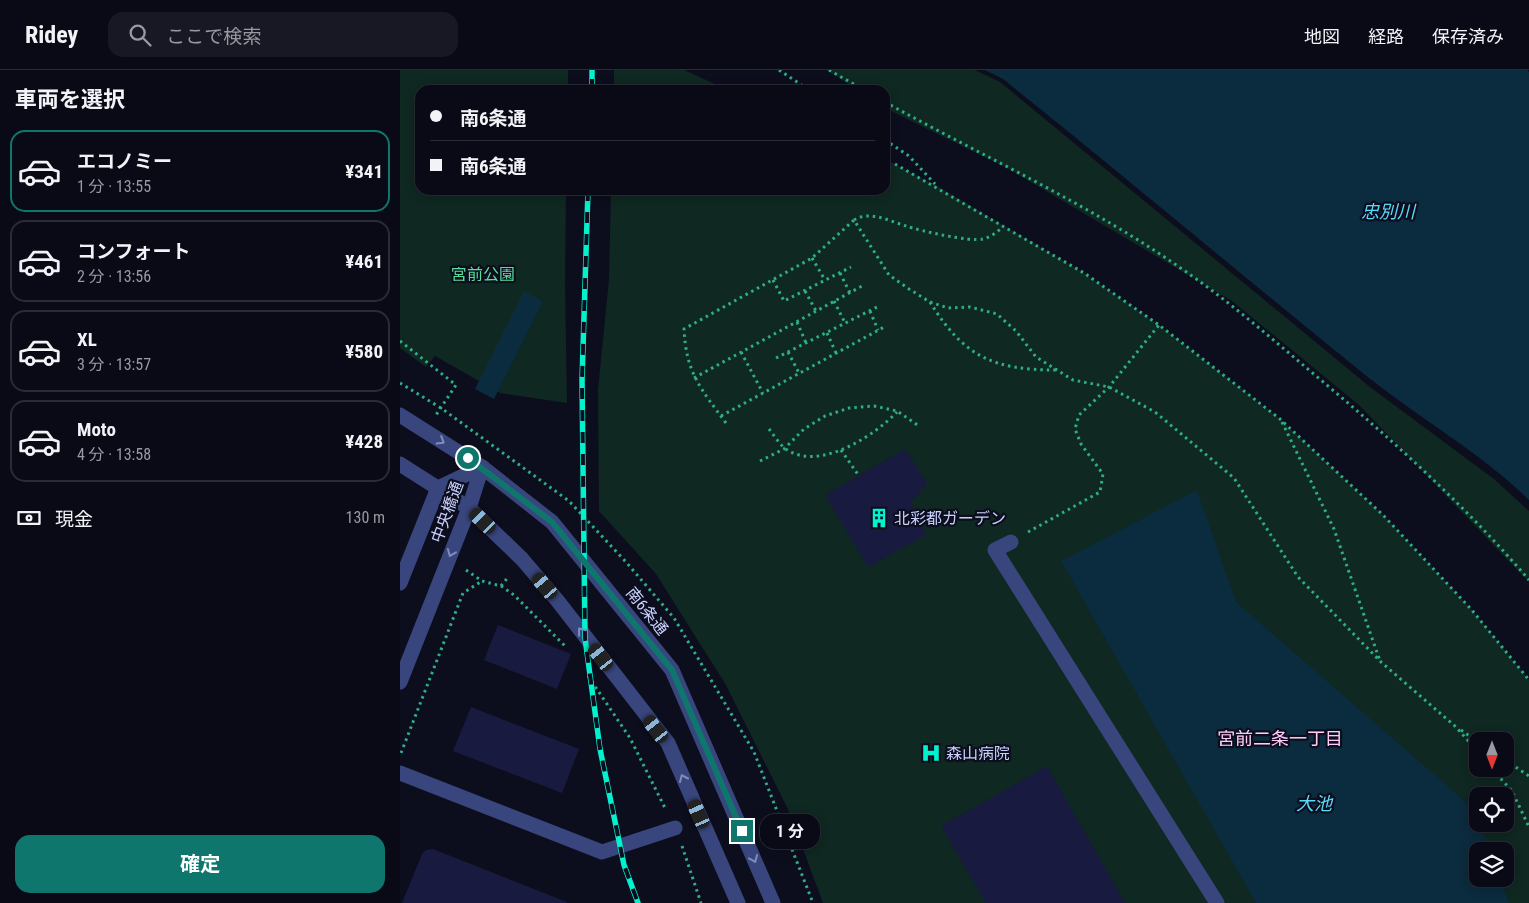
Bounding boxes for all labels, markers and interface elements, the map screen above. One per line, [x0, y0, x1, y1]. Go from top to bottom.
search box [108, 12, 458, 57]
text: Ridey [25, 21, 78, 49]
icon: search [126, 21, 154, 49]
text: ここで検索 [166, 25, 261, 48]
text: 地図 [1304, 26, 1340, 47]
text: 経路 [1368, 26, 1404, 47]
text: 保存済み [1432, 26, 1504, 47]
text: 車両を選択 [15, 87, 125, 112]
text: 南6条通 [460, 107, 527, 130]
icon: car [17, 149, 62, 194]
text: エコノミー [77, 150, 172, 173]
text: 南6条通 [460, 155, 527, 178]
text: ¥341 [345, 160, 383, 183]
text: 1 分 · 13:55 [77, 177, 151, 196]
water label: 忠別川 [1361, 201, 1417, 222]
icon: car [17, 239, 62, 284]
text: コンフォート [77, 240, 190, 263]
text: ¥461 [345, 250, 383, 273]
park label: 宮前公園 [451, 265, 515, 284]
text: 2 分 · 13:56 [77, 267, 151, 286]
text: XL [77, 328, 97, 351]
icon: car [17, 329, 62, 374]
text: ¥580 [345, 340, 383, 363]
text: 3 分 · 13:57 [77, 355, 151, 374]
text: Moto [77, 418, 116, 441]
icon: car [17, 419, 62, 464]
text: ¥428 [345, 430, 383, 453]
one-way arrow [435, 435, 445, 444]
text: 4 分 · 13:58 [77, 445, 151, 464]
route start [457, 447, 479, 469]
street label: 中央橋通 [427, 479, 467, 545]
icon: cash [15, 504, 43, 532]
car [466, 505, 499, 537]
building icon: 北彩都ガーデン [868, 507, 890, 529]
text: 現金 [55, 508, 93, 531]
text: 130 m [346, 508, 385, 527]
place label: 北彩都ガーデン [894, 509, 1006, 528]
one-way arrow [447, 548, 457, 557]
car [529, 570, 560, 602]
street label: 南6条通 [622, 583, 672, 639]
one-way arrow [578, 627, 587, 637]
car [585, 641, 616, 673]
car [640, 713, 671, 745]
district label: 宮前二条一丁目 [1217, 728, 1343, 749]
north arrow [1469, 732, 1514, 778]
map controls [1469, 732, 1514, 887]
hospital icon: 森山病院 [920, 742, 942, 764]
place label: 森山病院 [946, 744, 1010, 763]
one-way arrow [678, 774, 689, 783]
button: locate [1469, 787, 1514, 832]
water label: 大池 [1296, 793, 1334, 814]
car [686, 797, 711, 831]
callout: 1 分 [760, 814, 820, 848]
route end [731, 820, 753, 842]
text: 1 分 [776, 822, 804, 841]
button: 確定 [15, 835, 385, 893]
button: layers [1469, 842, 1514, 887]
one-way arrow [748, 854, 759, 863]

